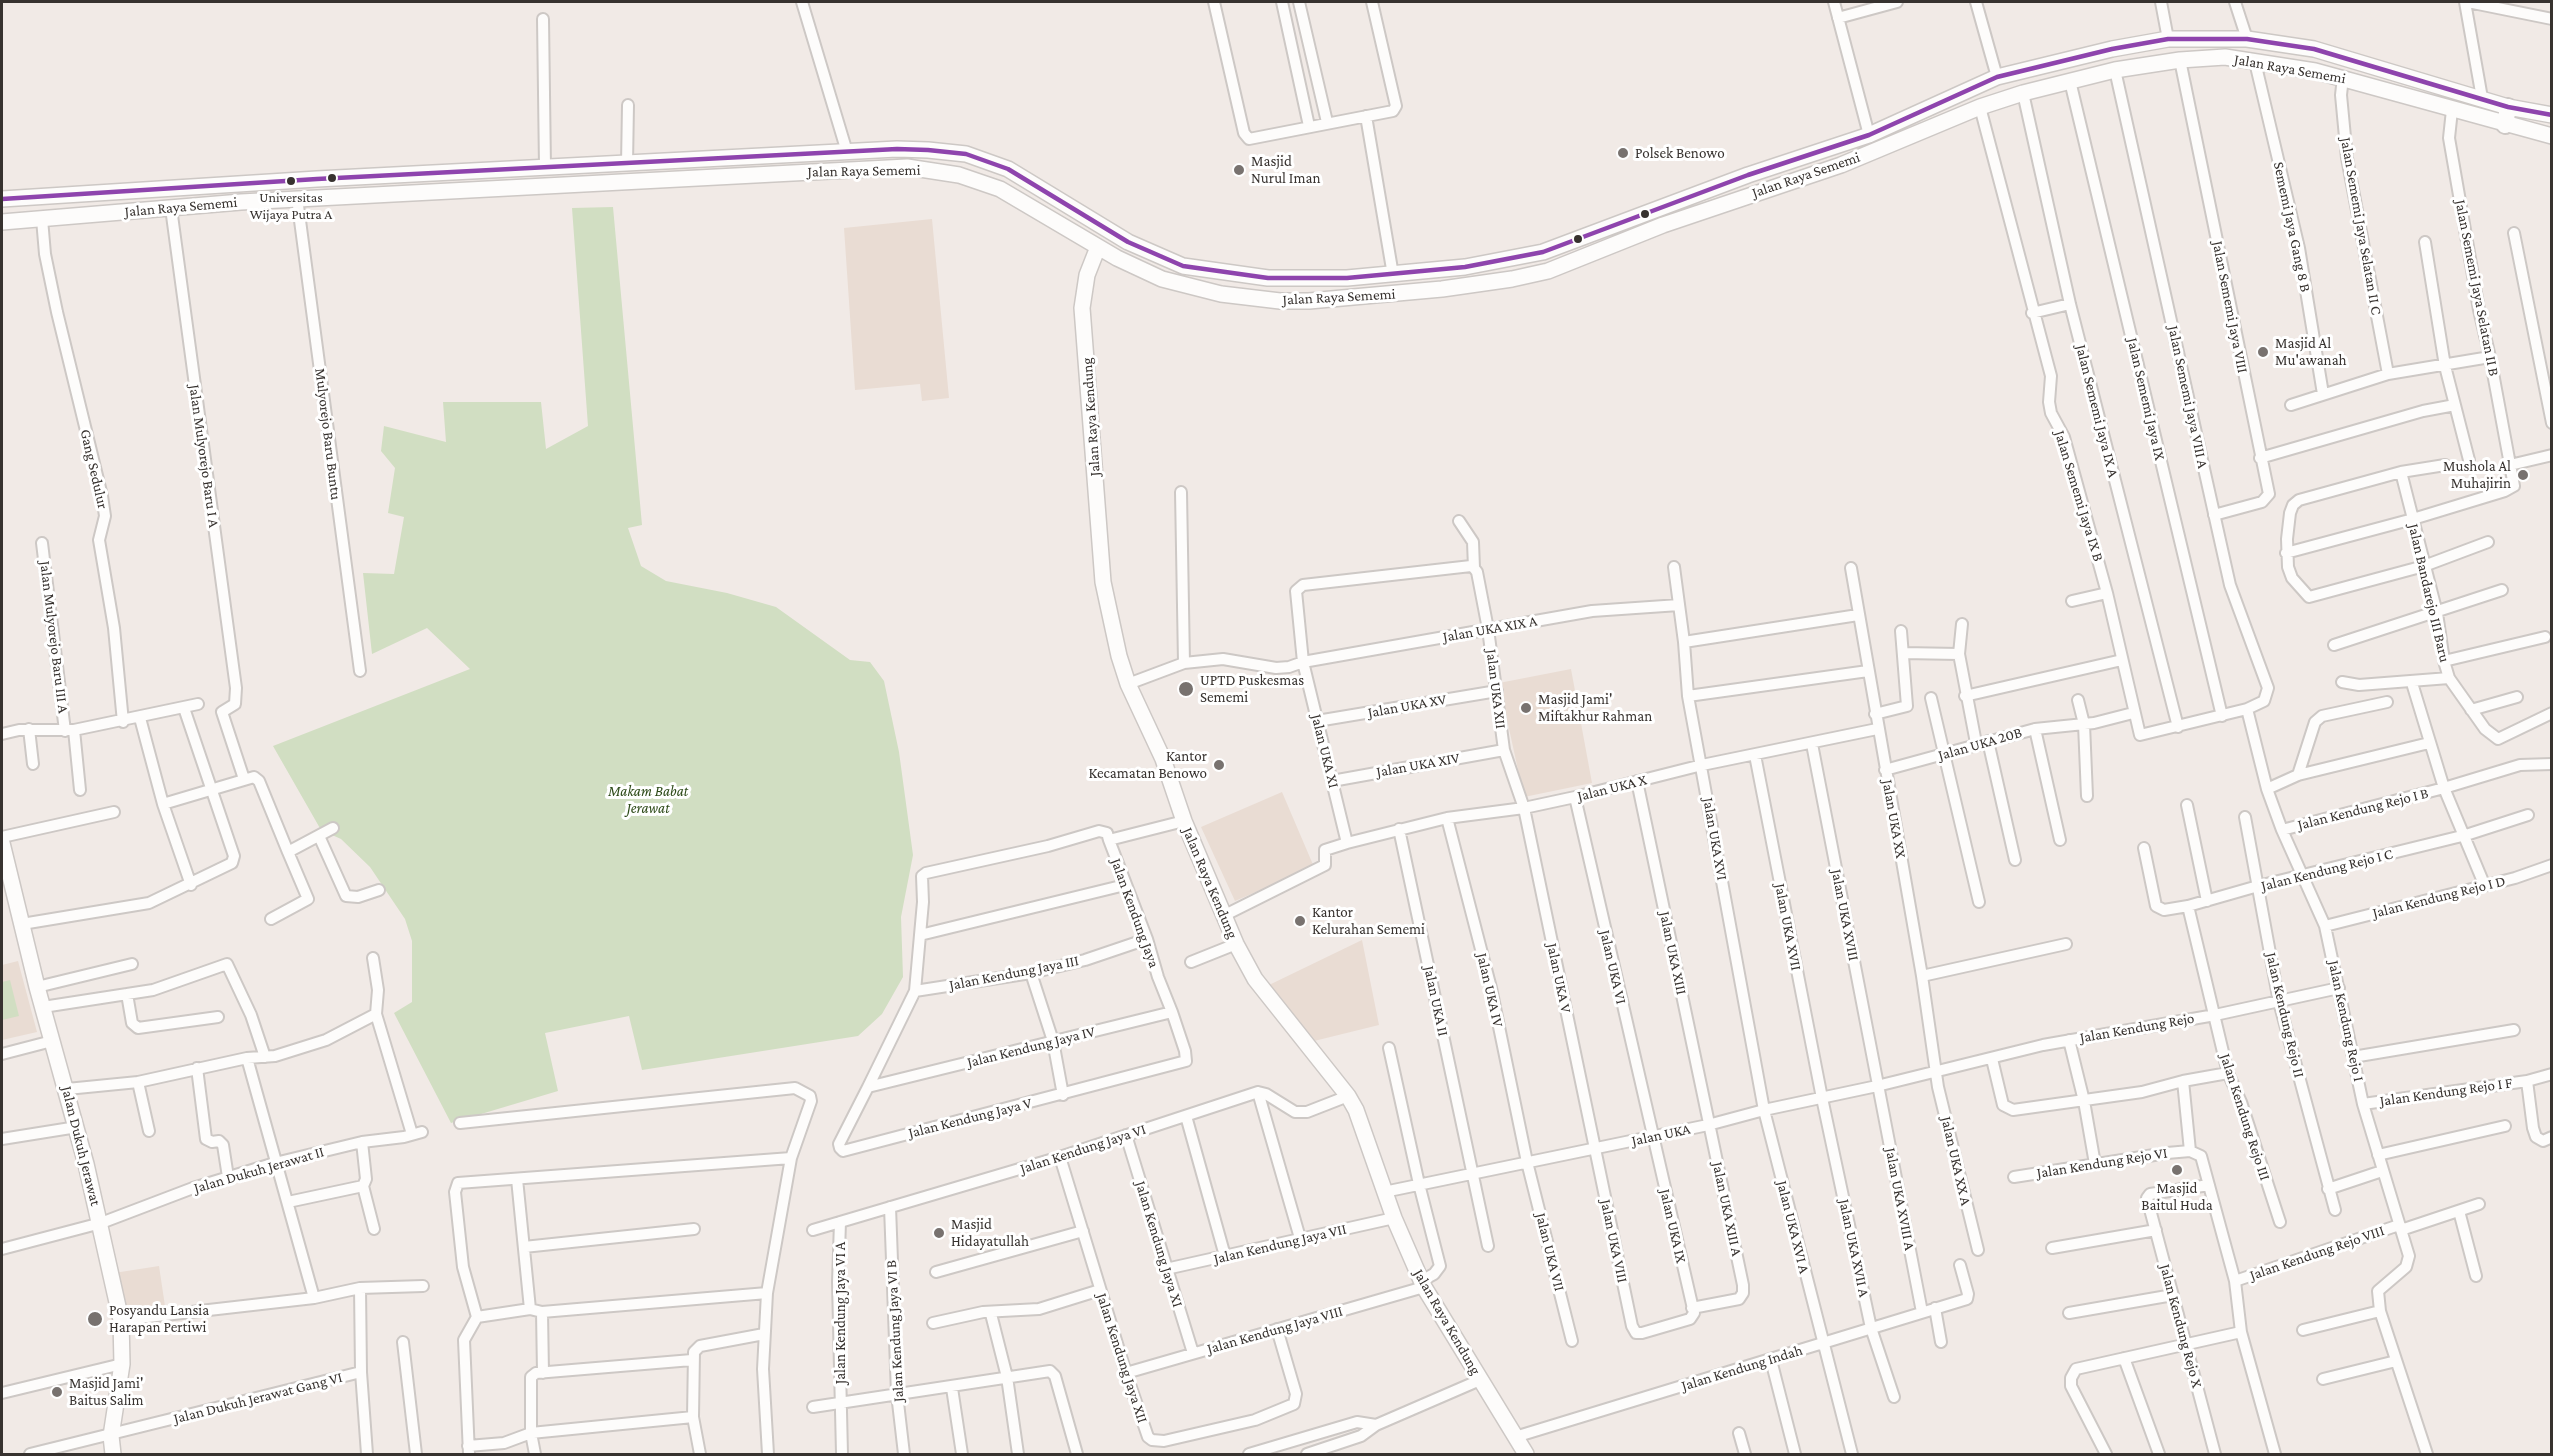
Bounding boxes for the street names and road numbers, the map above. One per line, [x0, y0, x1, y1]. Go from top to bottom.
street label: Jalan Raya Sememi [2233, 50, 2347, 88]
street label: Jalan Sememi Jaya Selatan II C [2337, 136, 2385, 316]
street label: Jalan Raya Sememi [1750, 148, 1862, 202]
street label: Sememi Jaya Gang 8 B [2269, 160, 2315, 294]
street label: Jalan Raya Sememi [807, 161, 921, 181]
street label: Jalan Raya Sememi [124, 193, 238, 221]
street label: Jalan Sememi Jaya Selatan II B [2451, 198, 2503, 378]
street label: Jalan Sememi Jaya VIII [2208, 239, 2252, 375]
street label: Jalan Raya Sememi [1282, 285, 1396, 309]
street label: Jalan Sememi Jaya VIII A [2164, 324, 2212, 470]
street label: Jalan Sememi Jaya IX [2123, 336, 2169, 462]
street label: Jalan Sememi Jaya IX A [2072, 343, 2122, 479]
street label: Jalan Raya Kendung [1078, 357, 1104, 477]
street label: Mulyorejo Baru Buntu [311, 367, 345, 501]
street label: Jalan Mulyorejo Baru I A [185, 383, 223, 529]
street label: Gang Sedulur [76, 427, 112, 511]
street label: Jalan Sememi Jaya IX B [2050, 428, 2108, 564]
street label: Jalan Bandarejo III Baru [2404, 522, 2454, 664]
street label: Jalan Mulyorejo Baru III A [36, 560, 72, 714]
street label: Jalan UKA XIX A [1441, 612, 1539, 646]
street label: Jalan UKA XII [1482, 648, 1510, 730]
street label: Jalan UKA XV [1366, 690, 1448, 722]
street label: Jalan UKA XI [1307, 712, 1343, 790]
street label: Jalan UKA 20B [1936, 723, 2024, 765]
street label: Jalan UKA XIV [1375, 749, 1461, 781]
street label: Jalan UKA X [1575, 771, 1649, 805]
street label: Jalan UKA XX [1878, 778, 1910, 860]
street label: Jalan Kendung Rejo I B [2296, 784, 2430, 834]
street label: Jalan UKA XVI [1699, 796, 1731, 882]
street label: Jalan Raya Kendung [1178, 825, 1242, 941]
street label: Jalan Kendung Rejo I C [2259, 845, 2395, 895]
street label: Jalan Kendung Jaya [1107, 856, 1163, 970]
street label: Jalan UKA XVIII [1827, 868, 1863, 962]
street label: Jalan Kendung Rejo I D [2371, 872, 2507, 922]
street label: Jalan UKA XVII [1771, 882, 1805, 972]
street label: Jalan UKA XIII [1655, 910, 1691, 996]
street label: Jalan UKA VI [1596, 928, 1630, 1006]
street label: Jalan UKA V [1543, 941, 1575, 1015]
street label: Jalan UKA IV [1473, 951, 1507, 1029]
street label: Jalan Kendung Rejo II [2262, 951, 2308, 1079]
street label: Jalan Kendung Jaya III [948, 952, 1080, 994]
street label: Jalan Kendung Rejo I [2324, 959, 2368, 1083]
street label: Jalan UKA II [1420, 964, 1452, 1038]
street label: Jalan Kendung Rejo [2078, 1009, 2196, 1047]
street label: Jalan Kendung Jaya IV [965, 1022, 1097, 1072]
street label: Jalan Kendung Rejo III [2216, 1051, 2274, 1183]
street label: Jalan Kendung Rejo I F [2379, 1074, 2513, 1110]
street label: Jalan Dukuh Jerawat [57, 1084, 105, 1208]
street label: Jalan Kendung Jaya V [906, 1094, 1034, 1142]
street label: Jalan UKA XX A [1937, 1115, 1975, 1207]
street label: Jalan Kendung Jaya VI [1018, 1120, 1148, 1178]
street label: Jalan UKA [1630, 1120, 1692, 1150]
street label: Jalan Dukuh Jerawat II [192, 1143, 326, 1197]
street label: Jalan Kendung Rejo VI [2035, 1144, 2169, 1182]
street label: Jalan UKA XVIII A [1881, 1146, 1919, 1252]
street label: Jalan UKA XIII A [1708, 1160, 1746, 1258]
street label: Jalan Kendung Jaya XI [1131, 1179, 1187, 1309]
street label: Jalan UKA XVI A [1773, 1179, 1813, 1275]
street label: Jalan UKA IX [1656, 1187, 1690, 1265]
street label: Jalan UKA XVII A [1835, 1197, 1873, 1299]
street label: Jalan UKA VIII [1596, 1198, 1632, 1284]
street label: Jalan UKA VII [1532, 1211, 1568, 1293]
street label: Jalan Kendung Jaya VII [1212, 1220, 1348, 1268]
street label: Jalan Kendung Rejo VIII [2247, 1222, 2387, 1284]
street label: Jalan Kendung Jaya VI A [831, 1242, 849, 1384]
street label: Jalan Kendung Jaya VI B [882, 1260, 908, 1402]
street label: Jalan Kendung Rejo X [2156, 1262, 2206, 1390]
street label: Jalan Raya Kendung [1409, 1266, 1485, 1378]
street label: Jalan Kendung Jaya XII [1092, 1291, 1152, 1425]
street label: Jalan Kendung Jaya VIII [1205, 1302, 1345, 1358]
street label: Jalan Kendung Indah [1679, 1341, 1805, 1395]
street label: Jalan Dukuh Jerawat Gang VI [172, 1368, 344, 1428]

